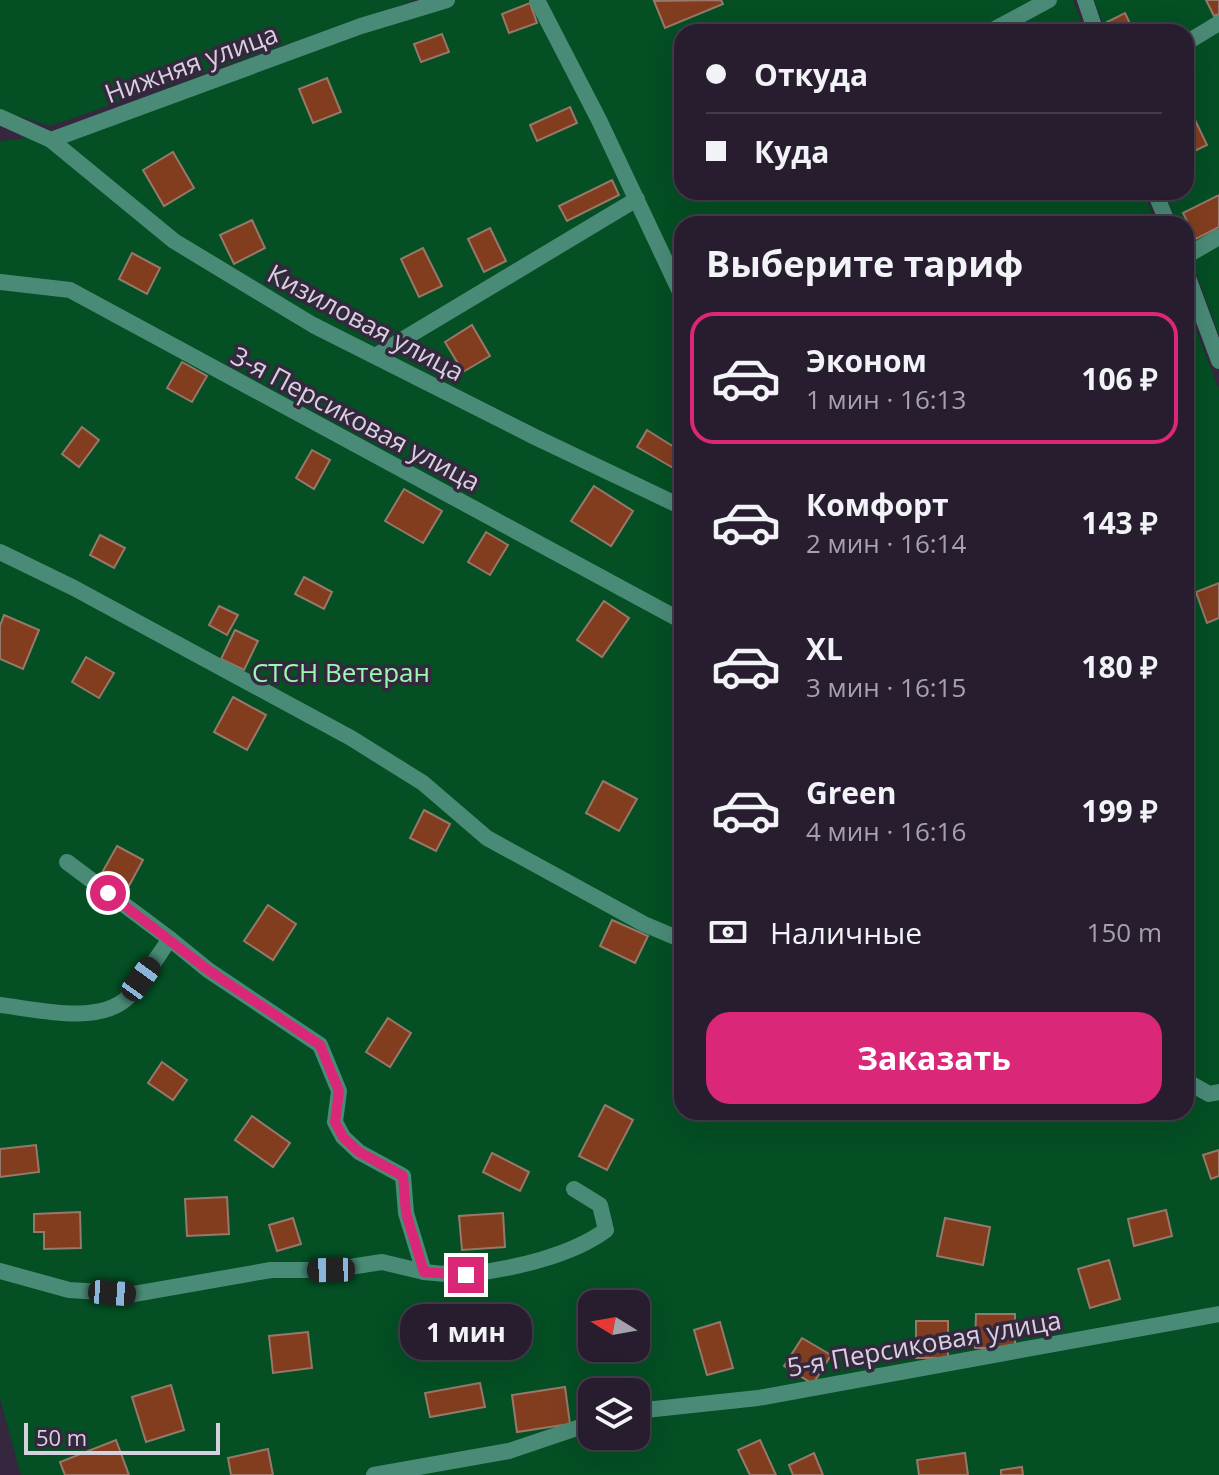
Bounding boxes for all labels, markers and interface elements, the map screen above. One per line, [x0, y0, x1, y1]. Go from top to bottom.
street label: Нижняя улица [99, 15, 283, 111]
text: Откуда [754, 54, 868, 95]
text: Куда [754, 131, 829, 172]
text: Выберите тариф [706, 239, 1023, 288]
street label: Кизиловая улица [261, 255, 471, 389]
street label: 3-я Персиковая улица [225, 337, 487, 499]
text: Эконом [806, 340, 927, 381]
icon: car [710, 342, 782, 414]
text: 106 ₽ [1081, 358, 1158, 399]
text: 1 мин · 16:13 [806, 381, 966, 417]
text: Комфорт [806, 484, 949, 525]
icon: car [710, 486, 782, 558]
text: 143 ₽ [1081, 502, 1158, 543]
text: 2 мин · 16:14 [806, 525, 966, 561]
text: XL [806, 628, 843, 669]
icon: car [710, 630, 782, 702]
text: 180 ₽ [1081, 646, 1158, 687]
park label: СТСН Ветеран [252, 654, 430, 690]
text: 3 мин · 16:15 [806, 669, 966, 705]
text: Green [806, 772, 897, 813]
icon: car [710, 774, 782, 846]
text: 199 ₽ [1081, 790, 1158, 831]
text: 4 мин · 16:16 [806, 813, 966, 849]
route start [90, 875, 126, 911]
icon: cash [706, 910, 750, 954]
text: Наличные [770, 912, 922, 953]
text: 150 m [1087, 914, 1162, 950]
car [117, 953, 165, 1005]
button: Заказать [706, 1012, 1162, 1104]
route end [448, 1257, 484, 1293]
car [307, 1258, 355, 1282]
car [87, 1279, 137, 1307]
north arrow [578, 1290, 650, 1362]
map controls [578, 1290, 650, 1450]
street label: 5-я Персиковая улица [784, 1301, 1064, 1385]
callout: 1 мин [400, 1303, 532, 1359]
text: 1 мин [426, 1314, 506, 1350]
button: layers [578, 1378, 650, 1450]
scale bar [24, 1419, 220, 1455]
text: 50 m [36, 1422, 87, 1452]

